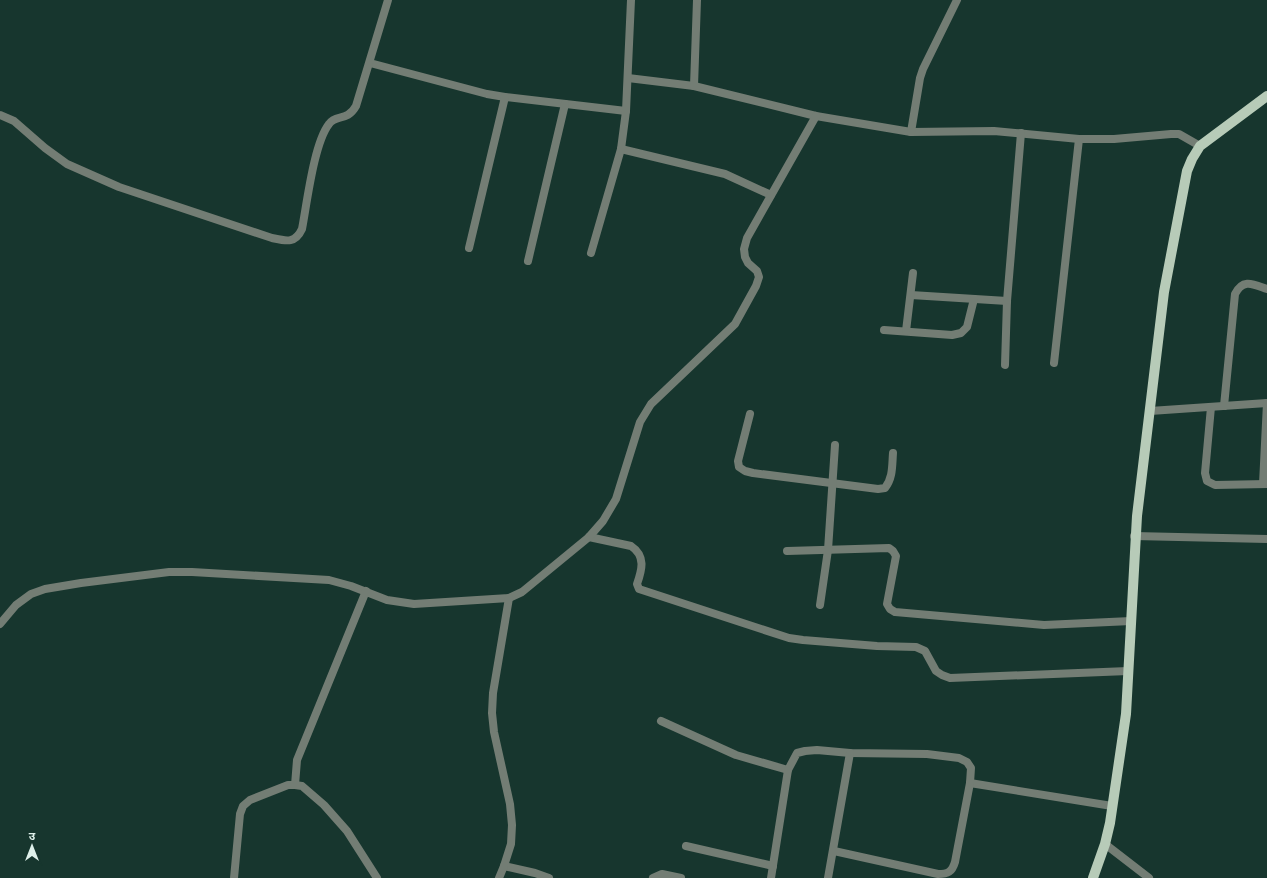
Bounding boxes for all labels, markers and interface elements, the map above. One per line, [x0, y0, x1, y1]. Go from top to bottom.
north arrow [12, 826, 52, 866]
text: उ [29, 829, 36, 844]

